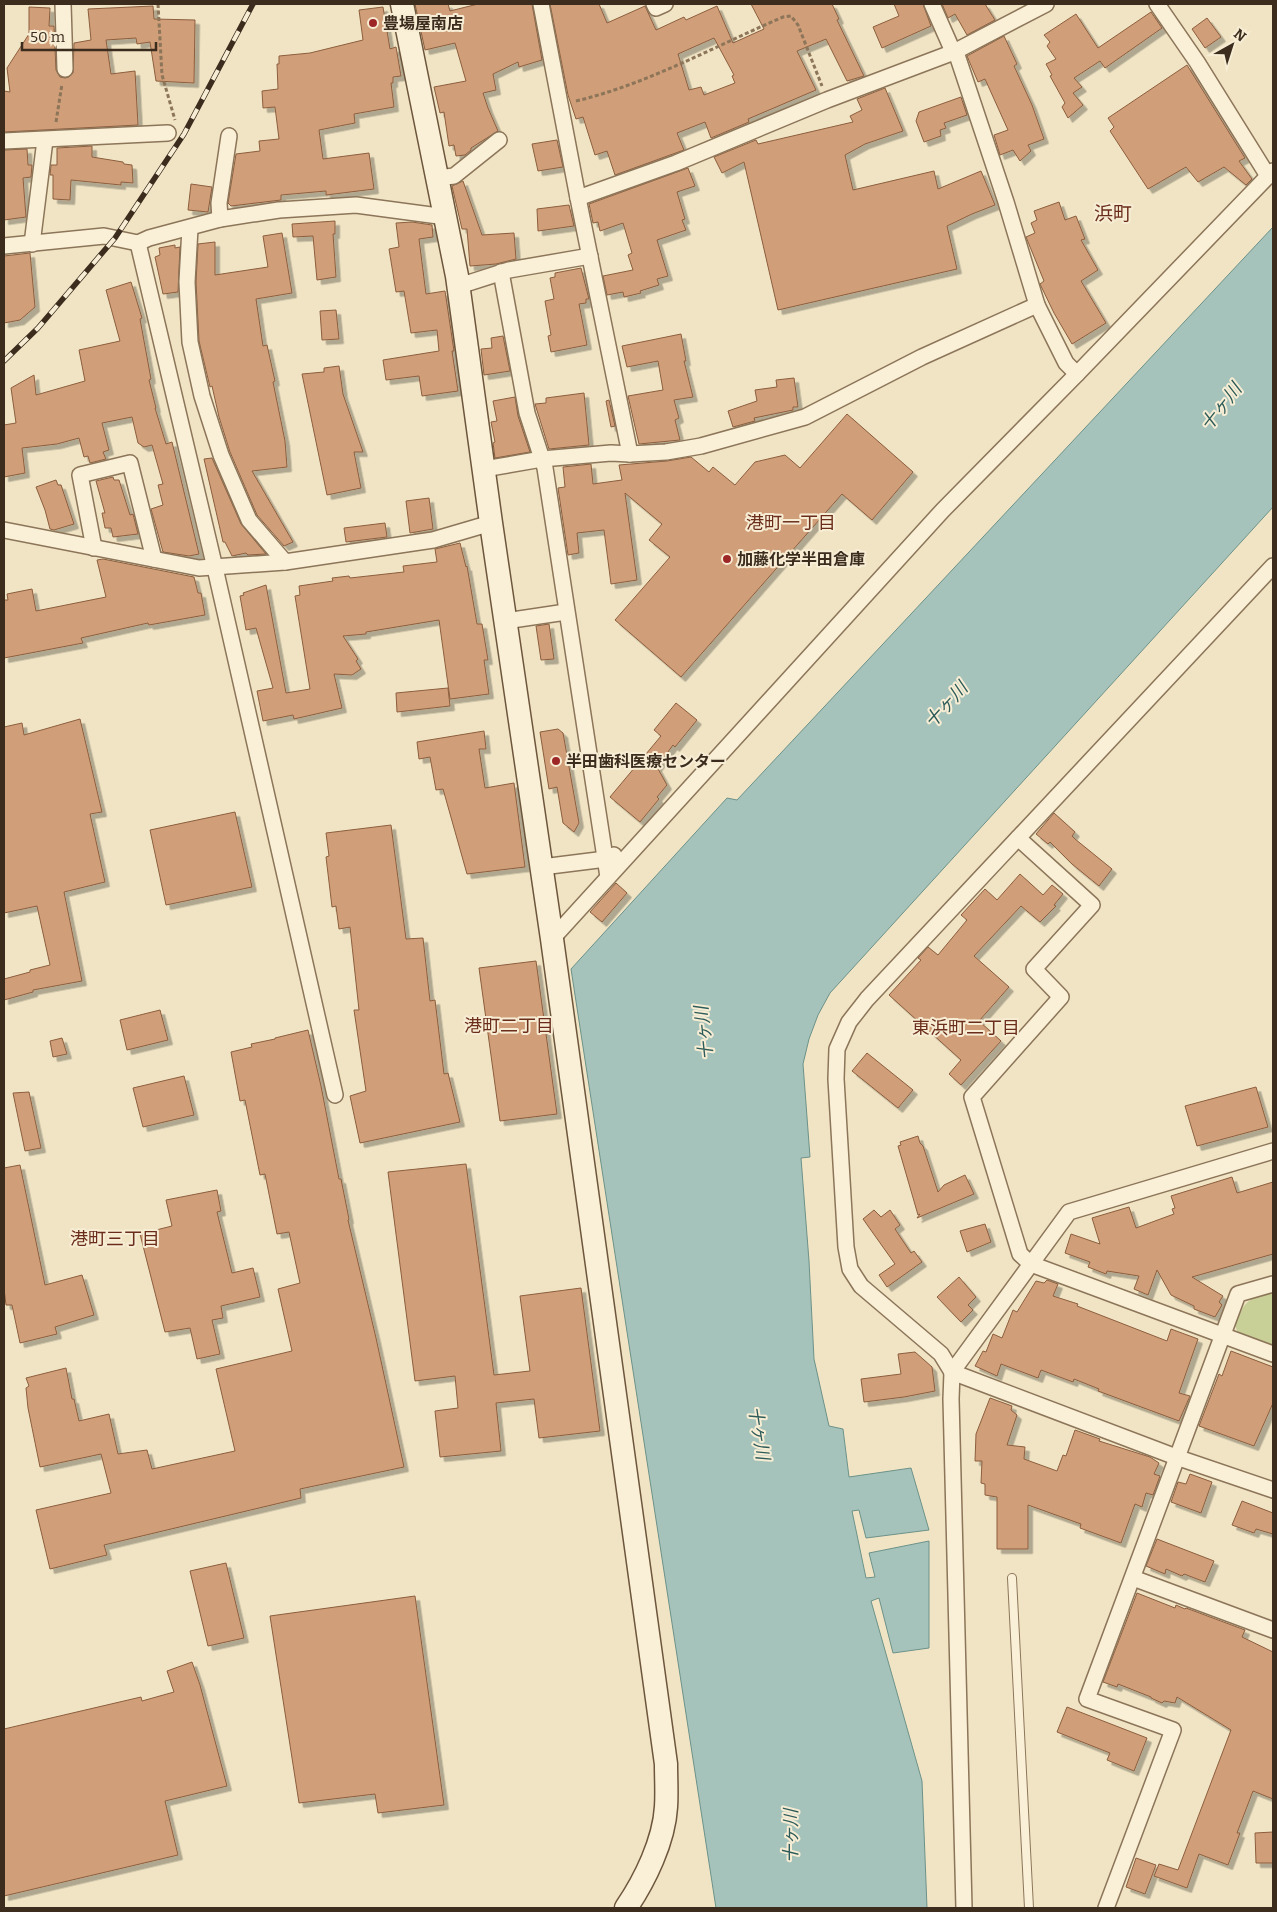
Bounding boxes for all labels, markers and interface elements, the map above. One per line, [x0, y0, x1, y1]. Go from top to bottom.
place label: 豊場屋南店 [383, 14, 463, 33]
marker: 豊場屋南店 [367, 17, 379, 29]
scale bar [22, 20, 156, 52]
north arrow [1207, 20, 1257, 70]
text: N [1230, 25, 1250, 45]
text: 50 m [30, 28, 66, 46]
district label: 浜町 [1094, 202, 1132, 225]
water label: 十ヶ川 [1196, 377, 1248, 435]
district label: 港町一丁目 [746, 512, 836, 534]
place label: 加藤化学半田倉庫 [737, 550, 865, 569]
marker: 加藤化学半田倉庫 [721, 553, 733, 565]
water label: 十ヶ川 [920, 676, 974, 732]
place label: 半田歯科医療センター [566, 752, 726, 771]
marker: 半田歯科医療センター [550, 755, 562, 767]
water label: 十ヶ川 [690, 1003, 718, 1061]
district label: 港町二丁目 [464, 1015, 554, 1037]
district label: 東浜町二丁目 [912, 1017, 1020, 1039]
district label: 港町三丁目 [70, 1228, 160, 1250]
water label: 十ヶ川 [744, 1405, 774, 1463]
water label: 十ヶ川 [780, 1807, 802, 1863]

